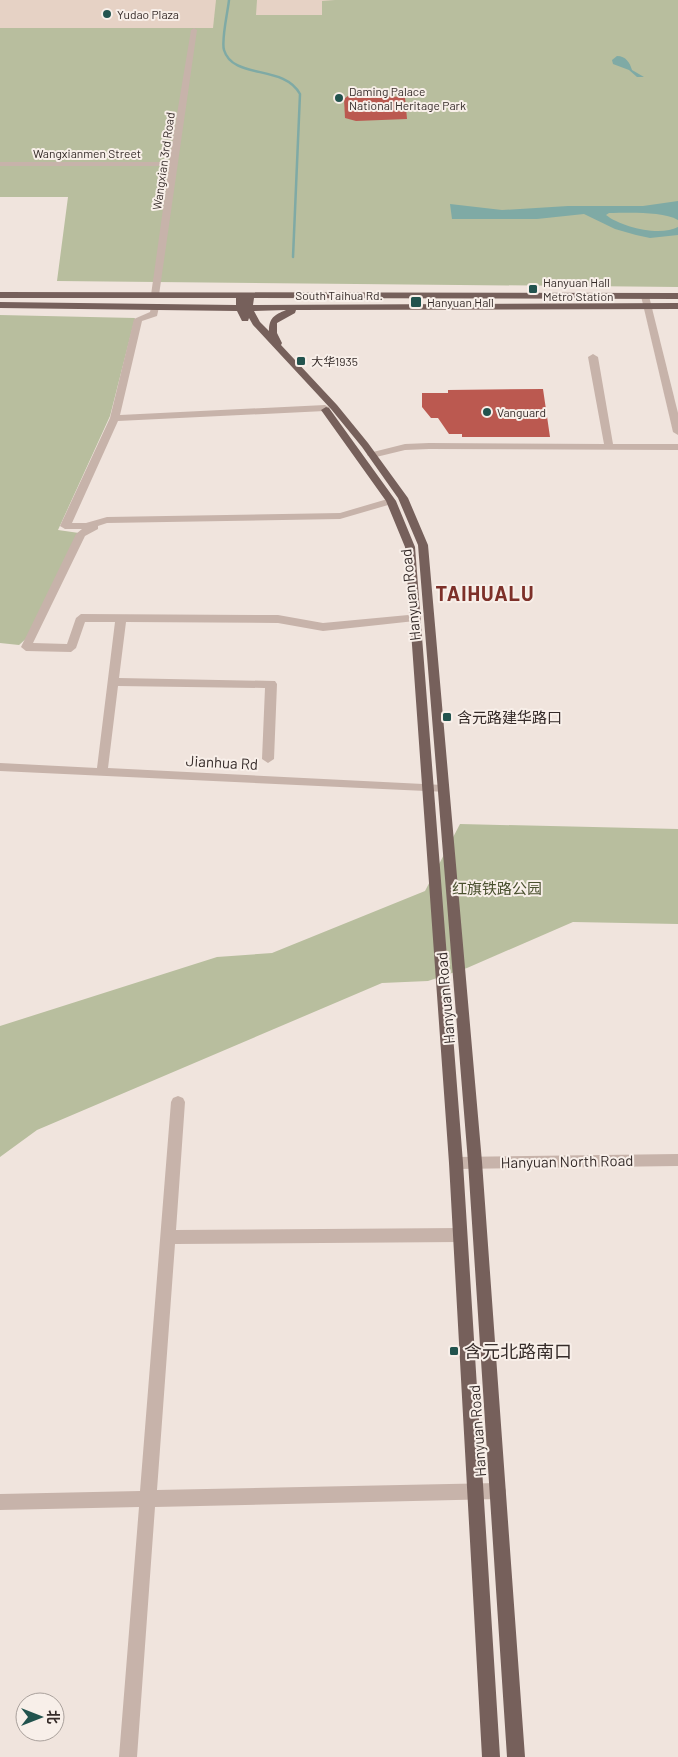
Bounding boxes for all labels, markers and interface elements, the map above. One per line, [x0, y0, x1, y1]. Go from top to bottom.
place label: Yudao Plaza [117, 7, 179, 21]
marker: Yudao Plaza [101, 8, 113, 20]
place label: Daming Palace National Heritage Park [349, 84, 466, 112]
marker: Daming Palace National Heritage Park [333, 92, 345, 104]
street label: Wangxian 3rd Road [149, 111, 177, 211]
street label: Wangxianmen Street [33, 146, 141, 160]
place label: Hanyuan Hall Metro Station [543, 275, 613, 303]
marker: Hanyuan Hall Metro Station [527, 283, 539, 295]
street label: South Taihua Rd. [295, 288, 383, 302]
marker: Hanyuan Hall [409, 295, 423, 309]
place label: Hanyuan Hall [427, 295, 494, 309]
place label: 大华1935 [311, 354, 358, 368]
marker: 大华1935 [295, 355, 307, 367]
place label: Vanguard [497, 405, 546, 419]
marker: Vanguard [481, 406, 493, 418]
street label: Hanyuan Road [396, 548, 424, 642]
district label: TAIHUALU [435, 581, 535, 605]
place label: 含元路建华路口 [457, 708, 562, 726]
marker: 含元路建华路口 [441, 711, 453, 723]
street label: Jianhua Rd [185, 751, 259, 773]
park label: 红旗铁路公园 [452, 879, 542, 897]
street label: Hanyuan Road [432, 951, 458, 1045]
street label: Hanyuan North Road [500, 1151, 634, 1171]
place label: 含元北路南口 [464, 1340, 572, 1362]
marker: 含元北路南口 [448, 1345, 460, 1357]
street label: Hanyuan Road [465, 1384, 489, 1478]
north arrow [15, 1692, 65, 1742]
text: 北 [45, 1710, 62, 1724]

